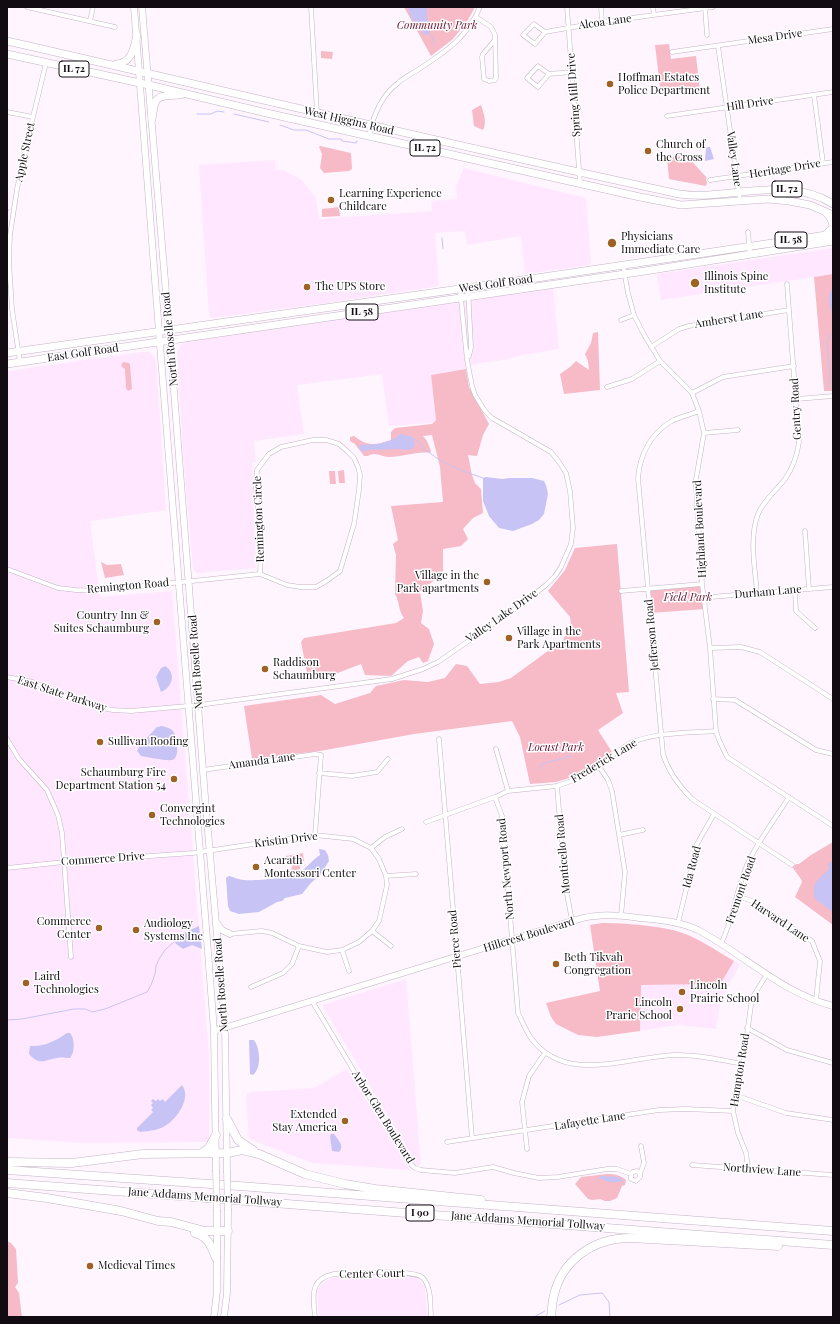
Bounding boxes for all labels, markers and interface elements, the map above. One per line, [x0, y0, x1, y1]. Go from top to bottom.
street label: Alcoa Lane [578, 12, 632, 32]
park label: Community Park [397, 19, 477, 33]
street label: Mesa Drive [747, 27, 803, 47]
street label: Spring Mill Drive [564, 53, 584, 137]
road number: IL 72 [59, 61, 89, 77]
place label: Hoffman Estates Police Department [618, 71, 710, 97]
marker: Hoffman Estates Police Department [605, 79, 615, 89]
street label: Hill Drive [726, 94, 774, 114]
street label: West Higgins Road [303, 104, 395, 138]
street label: Apple Street [12, 121, 38, 183]
street label: Valley Lane [724, 130, 744, 188]
place label: Church of the Cross [656, 138, 705, 164]
road number: IL 72 [410, 140, 440, 156]
marker: Church of the Cross [643, 146, 653, 156]
street label: Heritage Drive [748, 157, 822, 181]
road number: IL 72 [772, 181, 802, 197]
place label: Learning Experience Childcare [339, 187, 442, 213]
marker: Learning Experience Childcare [326, 195, 336, 205]
place label: Physicians Immediate Care [621, 230, 700, 256]
road number: IL 58 [775, 232, 807, 248]
marker: Physicians Immediate Care [606, 237, 618, 249]
place label: Illinois Spine Institute [704, 270, 768, 296]
street label: West Golf Road [458, 272, 534, 296]
marker: Illinois Spine Institute [689, 277, 701, 289]
place label: The UPS Store [315, 280, 385, 294]
marker: The UPS Store [302, 282, 312, 292]
street label: North Roselle Road [159, 291, 181, 387]
road number: IL 58 [346, 304, 378, 320]
street label: Amherst Lane [694, 307, 764, 331]
street label: East Golf Road [46, 341, 120, 365]
street label: Gentry Road [788, 378, 804, 440]
street label: Remington Circle [251, 476, 267, 562]
street label: Highland Boulevard [691, 480, 709, 578]
place label: Village in the Park apartments [397, 569, 479, 595]
street label: Remington Road [86, 576, 170, 596]
marker: Village in the Park apartments [482, 577, 492, 587]
street label: Durham Lane [734, 582, 802, 602]
street label: Valley Lake Drive [464, 586, 540, 646]
park label: Field Park [664, 591, 712, 605]
street label: Jefferson Road [642, 599, 662, 671]
place label: Country Inn & Suites Schaumburg [54, 609, 149, 635]
street label: North Roselle Road [186, 614, 206, 710]
marker: Country Inn & Suites Schaumburg [152, 617, 162, 627]
place label: Village in the Park Apartments [517, 625, 601, 651]
marker: Village in the Park Apartments [504, 633, 514, 643]
place label: Raddison Schaumburg [273, 656, 336, 682]
marker: Raddison Schaumburg [260, 664, 270, 674]
street label: East State Parkway [16, 673, 108, 715]
place label: Sullivan Roofing [108, 735, 188, 749]
street label: Frederick Lane [569, 736, 639, 786]
marker: Sullivan Roofing [95, 737, 105, 747]
park label: Locust Park [528, 741, 584, 755]
street label: Amanda Lane [228, 750, 296, 772]
place label: Schaumburg Fire Department Station 54 [56, 766, 166, 792]
marker: Schaumburg Fire Department Station 54 [169, 774, 179, 784]
place label: Convergint Technologies [160, 802, 225, 828]
marker: Convergint Technologies [147, 810, 157, 820]
street label: Monticello Road [553, 814, 573, 894]
street label: North Newport Road [495, 818, 517, 920]
street label: Kristin Drive [254, 830, 318, 850]
street label: Ida Road [680, 844, 704, 890]
street label: Commerce Drive [61, 849, 145, 869]
place label: Acarath Montessori Center [264, 854, 356, 880]
street label: Fremont Road [723, 855, 759, 925]
marker: Acarath Montessori Center [251, 862, 261, 872]
street label: Harvard Lane [748, 897, 812, 945]
street label: Pierce Road [446, 909, 464, 969]
place label: Commerce Center [37, 915, 91, 941]
street label: Hillcrest Boulevard [482, 915, 576, 955]
place label: Audiology Systems Inc [144, 917, 203, 943]
marker: Commerce Center [94, 923, 104, 933]
marker: Audiology Systems Inc [131, 925, 141, 935]
street label: North Roselle Road [211, 937, 231, 1033]
place label: Beth Tikvah Congregation [564, 951, 631, 977]
marker: Beth Tikvah Congregation [551, 959, 561, 969]
place label: Laird Technologies [34, 970, 99, 996]
marker: Laird Technologies [21, 978, 31, 988]
place label: Lincoln Prairie School [690, 979, 759, 1005]
marker: Lincoln Prairie School [677, 987, 687, 997]
place label: Lincoln Prarie School [606, 996, 672, 1022]
marker: Lincoln Prarie School [675, 1004, 685, 1014]
street label: Hampton Road [728, 1032, 752, 1108]
street label: Arbor Glen Boulevard [349, 1068, 417, 1166]
place label: Extended Stay America [272, 1108, 337, 1134]
street label: Lafayette Lane [554, 1109, 626, 1133]
marker: Extended Stay America [340, 1116, 350, 1126]
street label: Northview Lane [723, 1161, 801, 1179]
street label: Jane Addams Memorial Tollway [127, 1185, 283, 1209]
road number: I 90 [406, 1205, 434, 1221]
street label: Jane Addams Memorial Tollway [450, 1209, 606, 1233]
place label: Medieval Times [98, 1259, 175, 1273]
marker: Medieval Times [85, 1261, 95, 1271]
street label: Center Court [339, 1267, 405, 1281]

